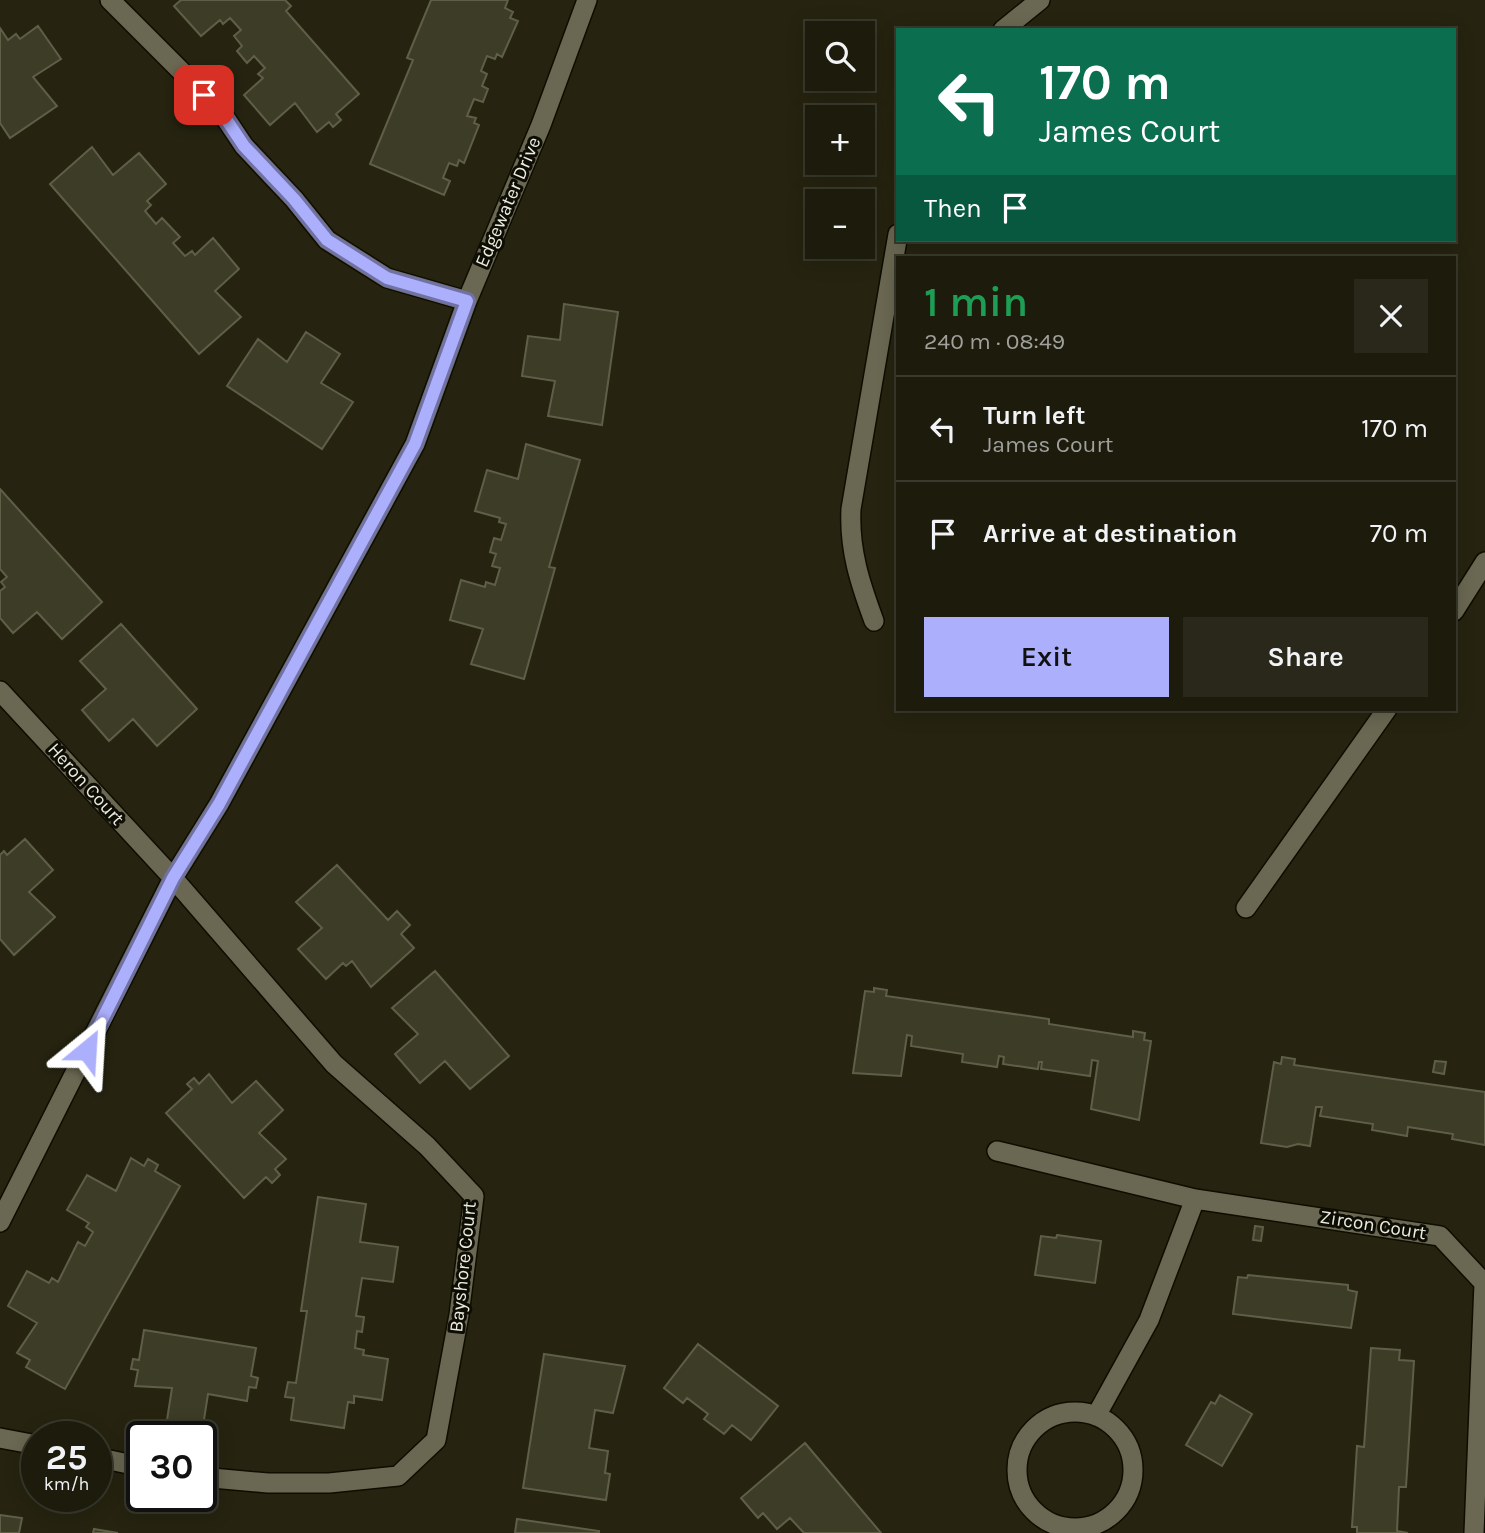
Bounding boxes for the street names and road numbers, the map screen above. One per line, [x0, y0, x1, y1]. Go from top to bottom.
street label: Edgewater Drive [471, 134, 545, 270]
street label: Heron Court [43, 738, 129, 830]
street label: Bayshore Court [445, 1200, 481, 1334]
street label: Zircon Court [1318, 1206, 1428, 1244]

